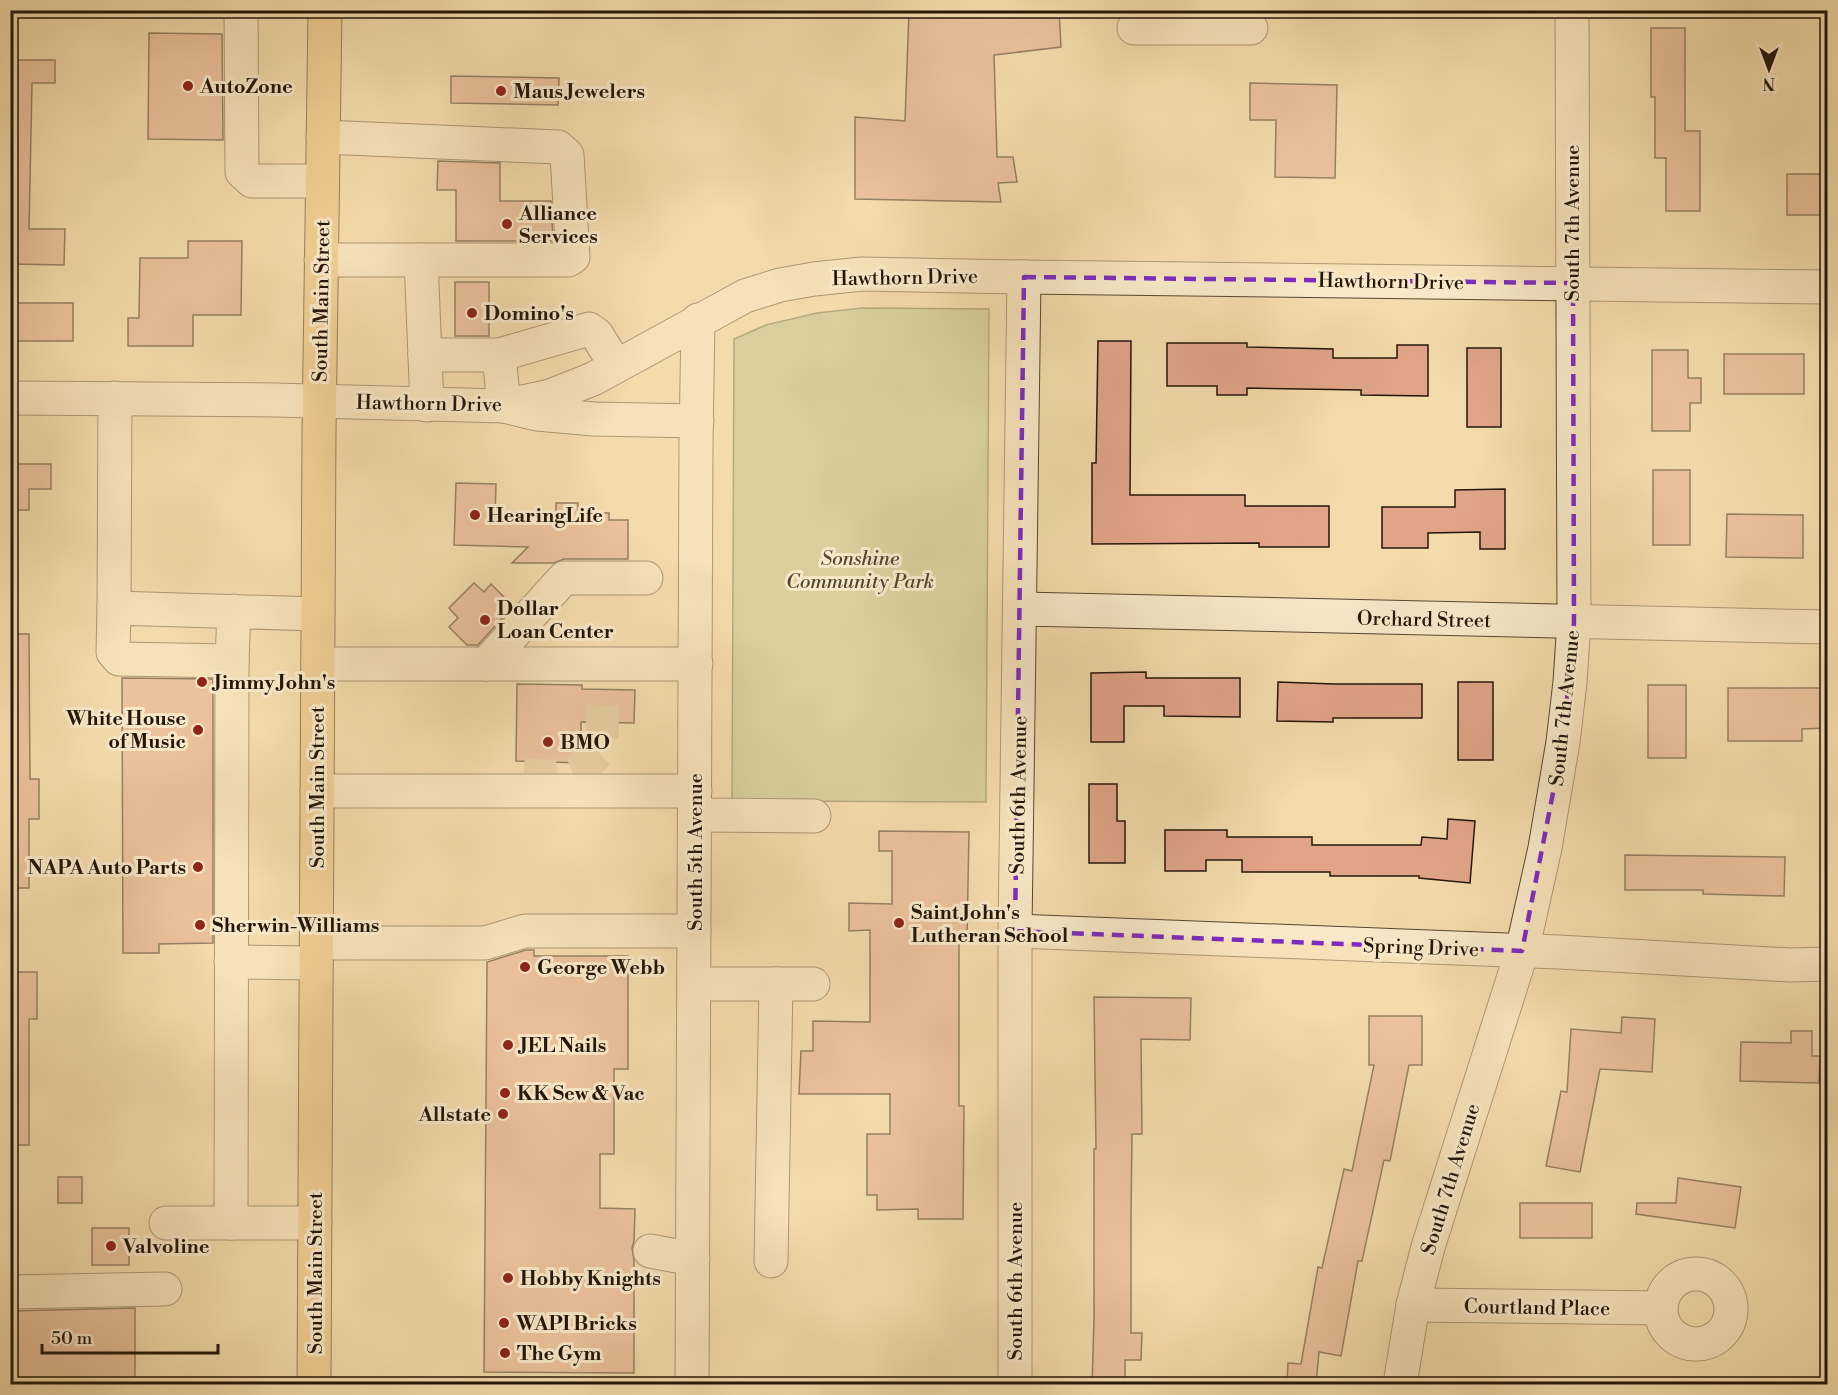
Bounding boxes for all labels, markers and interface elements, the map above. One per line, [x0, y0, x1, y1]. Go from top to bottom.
north arrow [1739, 39, 1799, 99]
text: N [1762, 73, 1775, 93]
place label: AutoZone [199, 75, 293, 100]
marker: AutoZone [181, 79, 195, 93]
place label: Maus Jewelers [513, 80, 645, 105]
marker: Maus Jewelers [494, 84, 508, 98]
street label: South 7th Avenue [1561, 145, 1586, 301]
place label: Alliance Services [518, 202, 598, 250]
marker: Alliance Services [500, 217, 514, 231]
street label: South Main Street [309, 220, 336, 382]
street label: Hawthorn Drive [832, 265, 978, 292]
street label: Hawthorn Drive [1318, 269, 1464, 296]
place label: Domino's [484, 302, 574, 327]
marker: Domino's [465, 306, 479, 320]
street label: Hawthorn Drive [356, 391, 502, 418]
place label: HearingLife [487, 504, 603, 529]
marker: HearingLife [468, 508, 482, 522]
park label: Sonshine Community Park [786, 547, 934, 595]
place label: Dollar Loan Center [497, 597, 614, 645]
street label: Orchard Street [1357, 607, 1491, 634]
marker: Dollar Loan Center [478, 613, 492, 627]
street label: South 7th Avenue [1545, 629, 1586, 787]
place label: Jimmy John's [211, 671, 335, 696]
marker: Jimmy John's [195, 675, 209, 689]
street label: South Main Street [306, 706, 331, 868]
place label: White House of Music [65, 707, 186, 755]
street label: South 6th Avenue [1006, 715, 1033, 875]
marker: White House of Music [191, 723, 205, 737]
place label: BMO [560, 731, 610, 756]
marker: BMO [541, 735, 555, 749]
street label: South 5th Avenue [684, 773, 709, 931]
place label: NAPA Auto Parts [27, 856, 186, 881]
marker: NAPA Auto Parts [191, 860, 205, 874]
place label: Saint John's Lutheran School [911, 901, 1069, 949]
place label: Sherwin-Williams [212, 914, 379, 939]
marker: Saint John's Lutheran School [892, 916, 906, 930]
marker: Sherwin-Williams [193, 918, 207, 932]
street label: Spring Drive [1363, 934, 1479, 963]
place label: George Webb [537, 956, 665, 981]
marker: George Webb [518, 960, 532, 974]
place label: JEL Nails [517, 1034, 606, 1059]
marker: JEL Nails [501, 1038, 515, 1052]
place label: KK Sew & Vac [517, 1082, 645, 1107]
marker: KK Sew & Vac [498, 1086, 512, 1100]
street label: South 7th Avenue [1417, 1101, 1486, 1258]
place label: Allstate [417, 1103, 491, 1128]
marker: Allstate [496, 1107, 510, 1121]
street label: South Main Street [304, 1192, 329, 1354]
street label: South 6th Avenue [1004, 1202, 1029, 1360]
place label: Valvoline [122, 1235, 210, 1260]
marker: Valvoline [104, 1239, 118, 1253]
place label: Hobby Knights [520, 1267, 661, 1292]
marker: Hobby Knights [501, 1271, 515, 1285]
street label: Courtland Place [1464, 1295, 1610, 1322]
place label: WAPI Bricks [515, 1312, 637, 1337]
marker: WAPI Bricks [497, 1316, 511, 1330]
scale bar [42, 1317, 218, 1355]
text: 50 m [51, 1327, 93, 1350]
place label: The Gym [517, 1342, 602, 1367]
marker: The Gym [498, 1346, 512, 1360]

